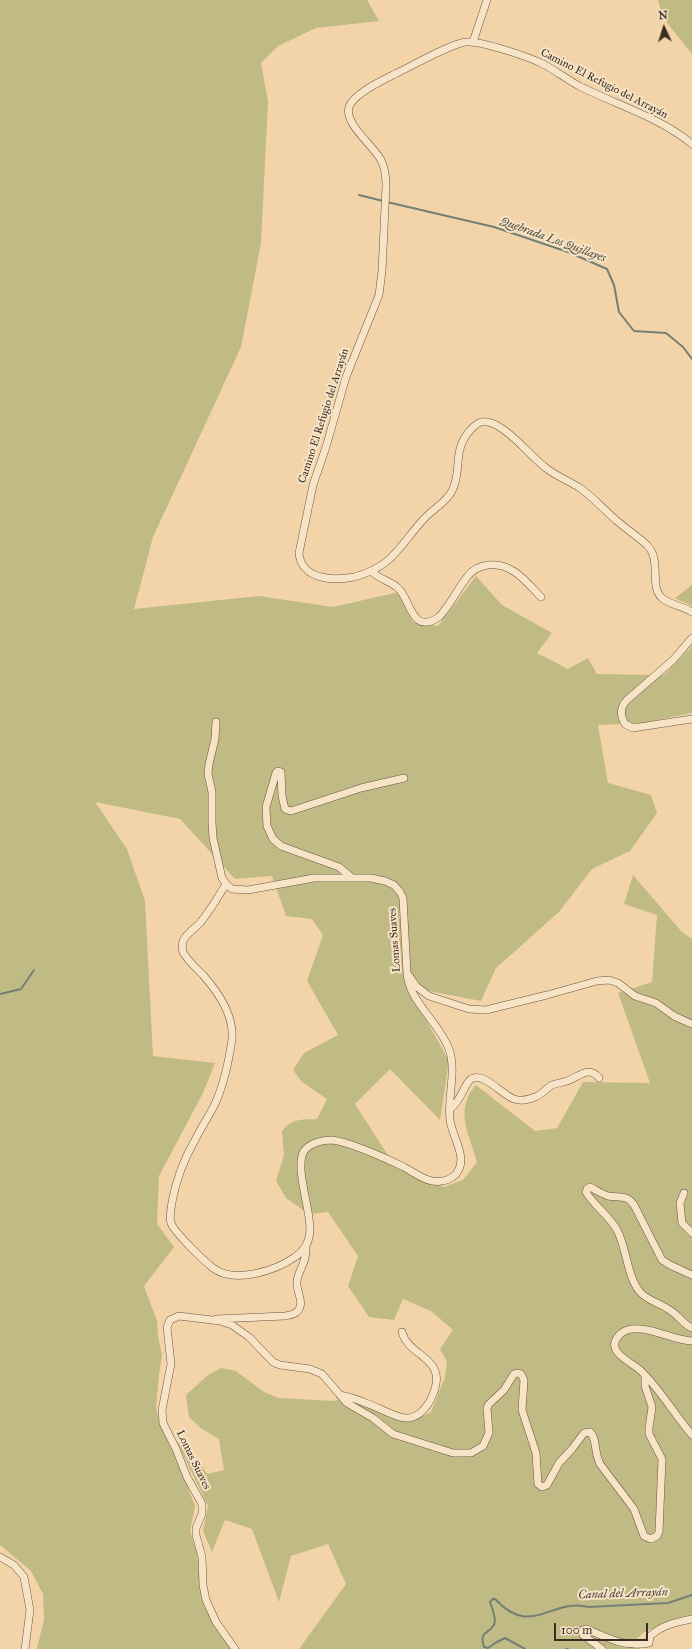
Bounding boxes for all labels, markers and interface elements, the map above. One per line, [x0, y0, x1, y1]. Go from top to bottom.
north arrow [644, 8, 684, 48]
text: N [658, 9, 668, 22]
street label: Camino El Refugio del Arrayán [538, 46, 670, 122]
water label: Quebrada Los Quillayes [498, 214, 608, 266]
street label: Camino El Refugio del Arrayán [296, 347, 352, 485]
street label: Lomas Suaves [386, 907, 404, 973]
street label: Lomas Suaves [173, 1428, 213, 1492]
water label: Canal del Arrayán [578, 1585, 668, 1603]
scale bar [556, 1615, 650, 1641]
text: 100 m [561, 1623, 592, 1637]

